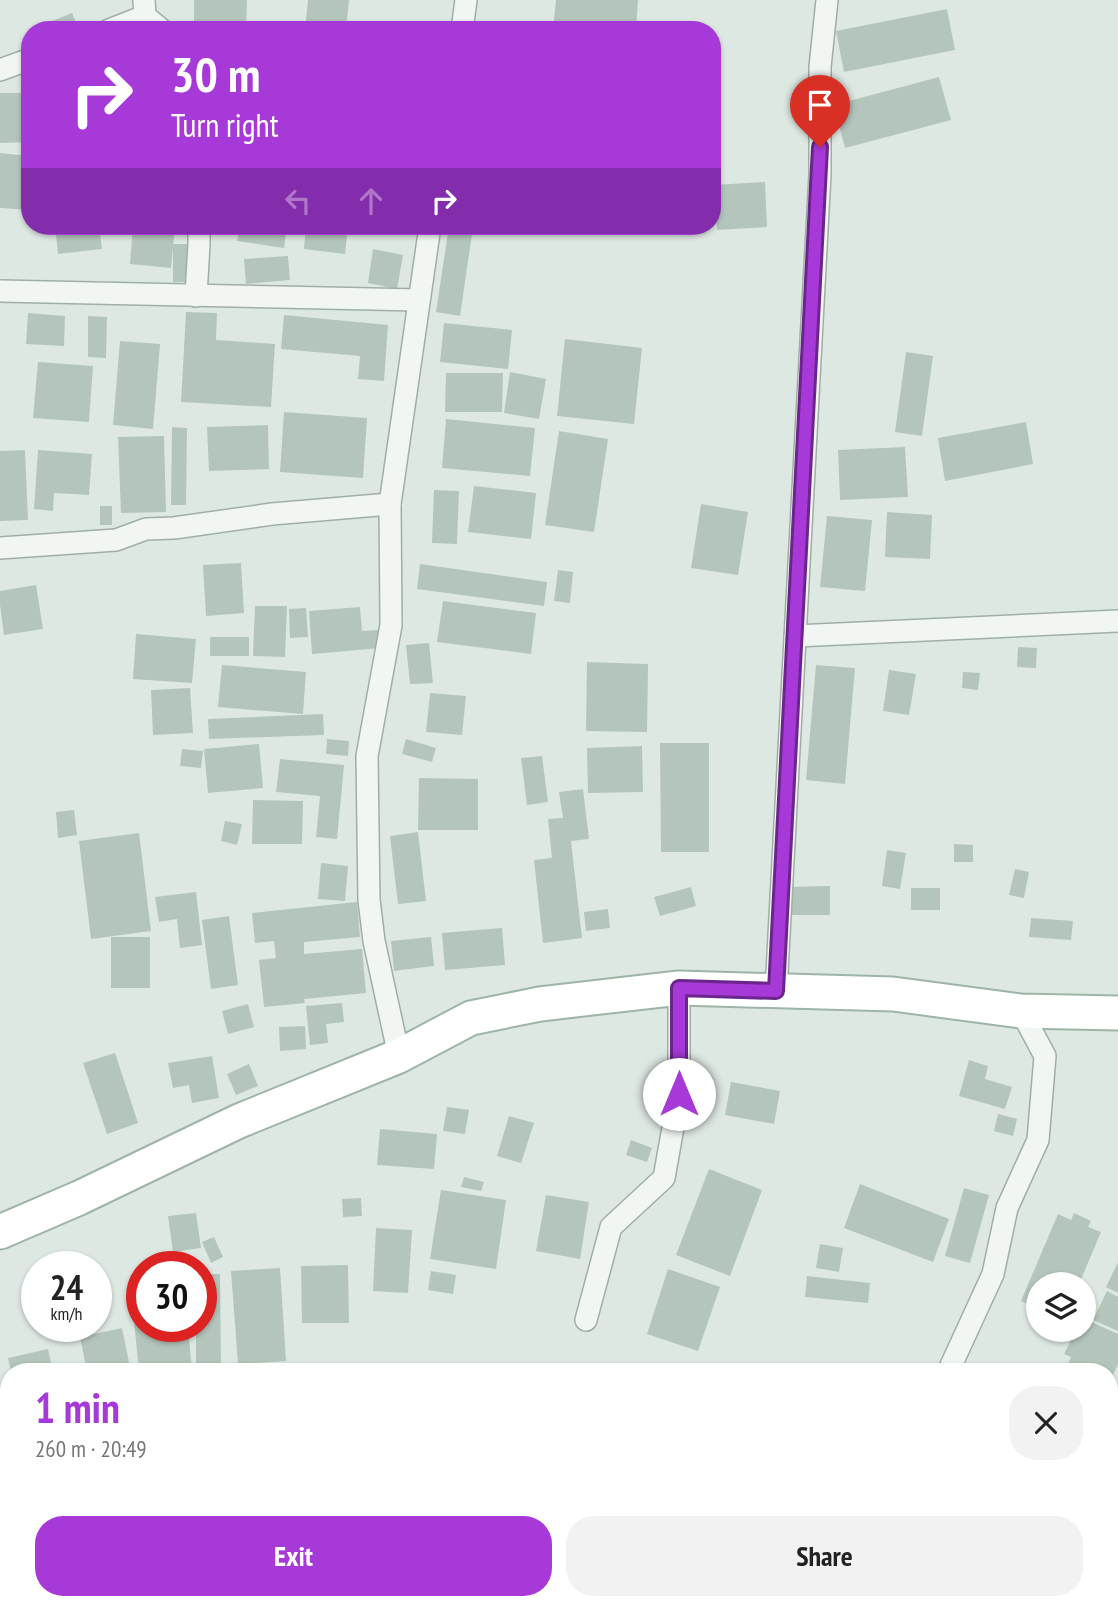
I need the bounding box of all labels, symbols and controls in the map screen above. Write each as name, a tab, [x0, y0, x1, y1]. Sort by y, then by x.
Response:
text: 30 m	[171, 42, 260, 106]
icon: right	[56, 49, 147, 140]
pin	[790, 75, 850, 147]
icon: arrive	[801, 86, 839, 124]
text: Turn right	[171, 104, 279, 146]
icon: left	[279, 182, 317, 220]
icon: ahead	[352, 182, 390, 220]
icon: right	[425, 182, 463, 220]
position arrow	[642, 1057, 716, 1131]
speed limit sign: 30	[126, 1251, 217, 1342]
text: 24	[50, 1264, 83, 1310]
map controls	[1026, 1272, 1096, 1342]
button: layers	[1026, 1272, 1096, 1342]
text: km/h	[51, 1302, 82, 1325]
text: 1 min	[35, 1380, 120, 1435]
button: close	[1009, 1386, 1083, 1460]
text: 260 m · 20:49	[35, 1434, 147, 1463]
button: Exit	[35, 1516, 552, 1596]
button: Share	[566, 1516, 1083, 1596]

